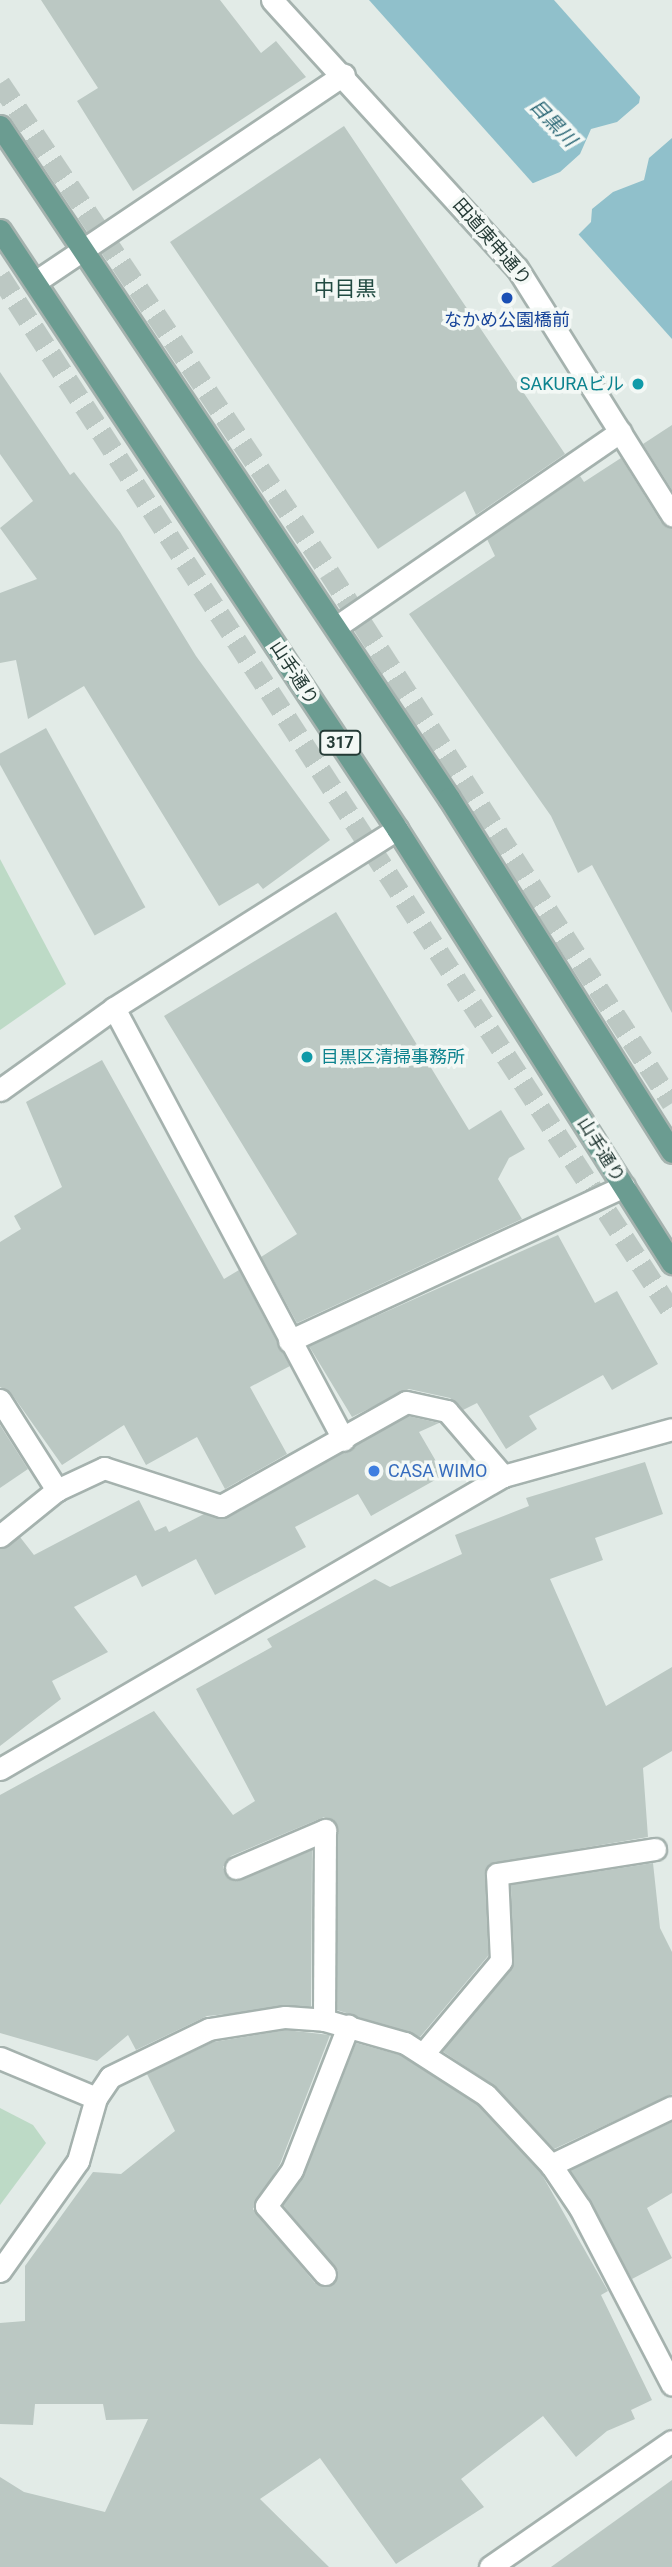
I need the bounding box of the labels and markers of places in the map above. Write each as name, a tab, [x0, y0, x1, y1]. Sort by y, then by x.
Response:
marker: なかめ公園橋前	[499, 290, 515, 306]
place label: なかめ公園橋前	[444, 309, 570, 331]
place label: SAKURAビル	[520, 373, 624, 395]
marker: SAKURAビル	[630, 376, 646, 392]
place label: 目黒区清掃事務所	[321, 1046, 465, 1068]
marker: 目黒区清掃事務所	[299, 1049, 315, 1065]
place label: CASA WIMO	[388, 1460, 487, 1482]
marker: CASA WIMO	[366, 1463, 382, 1479]

